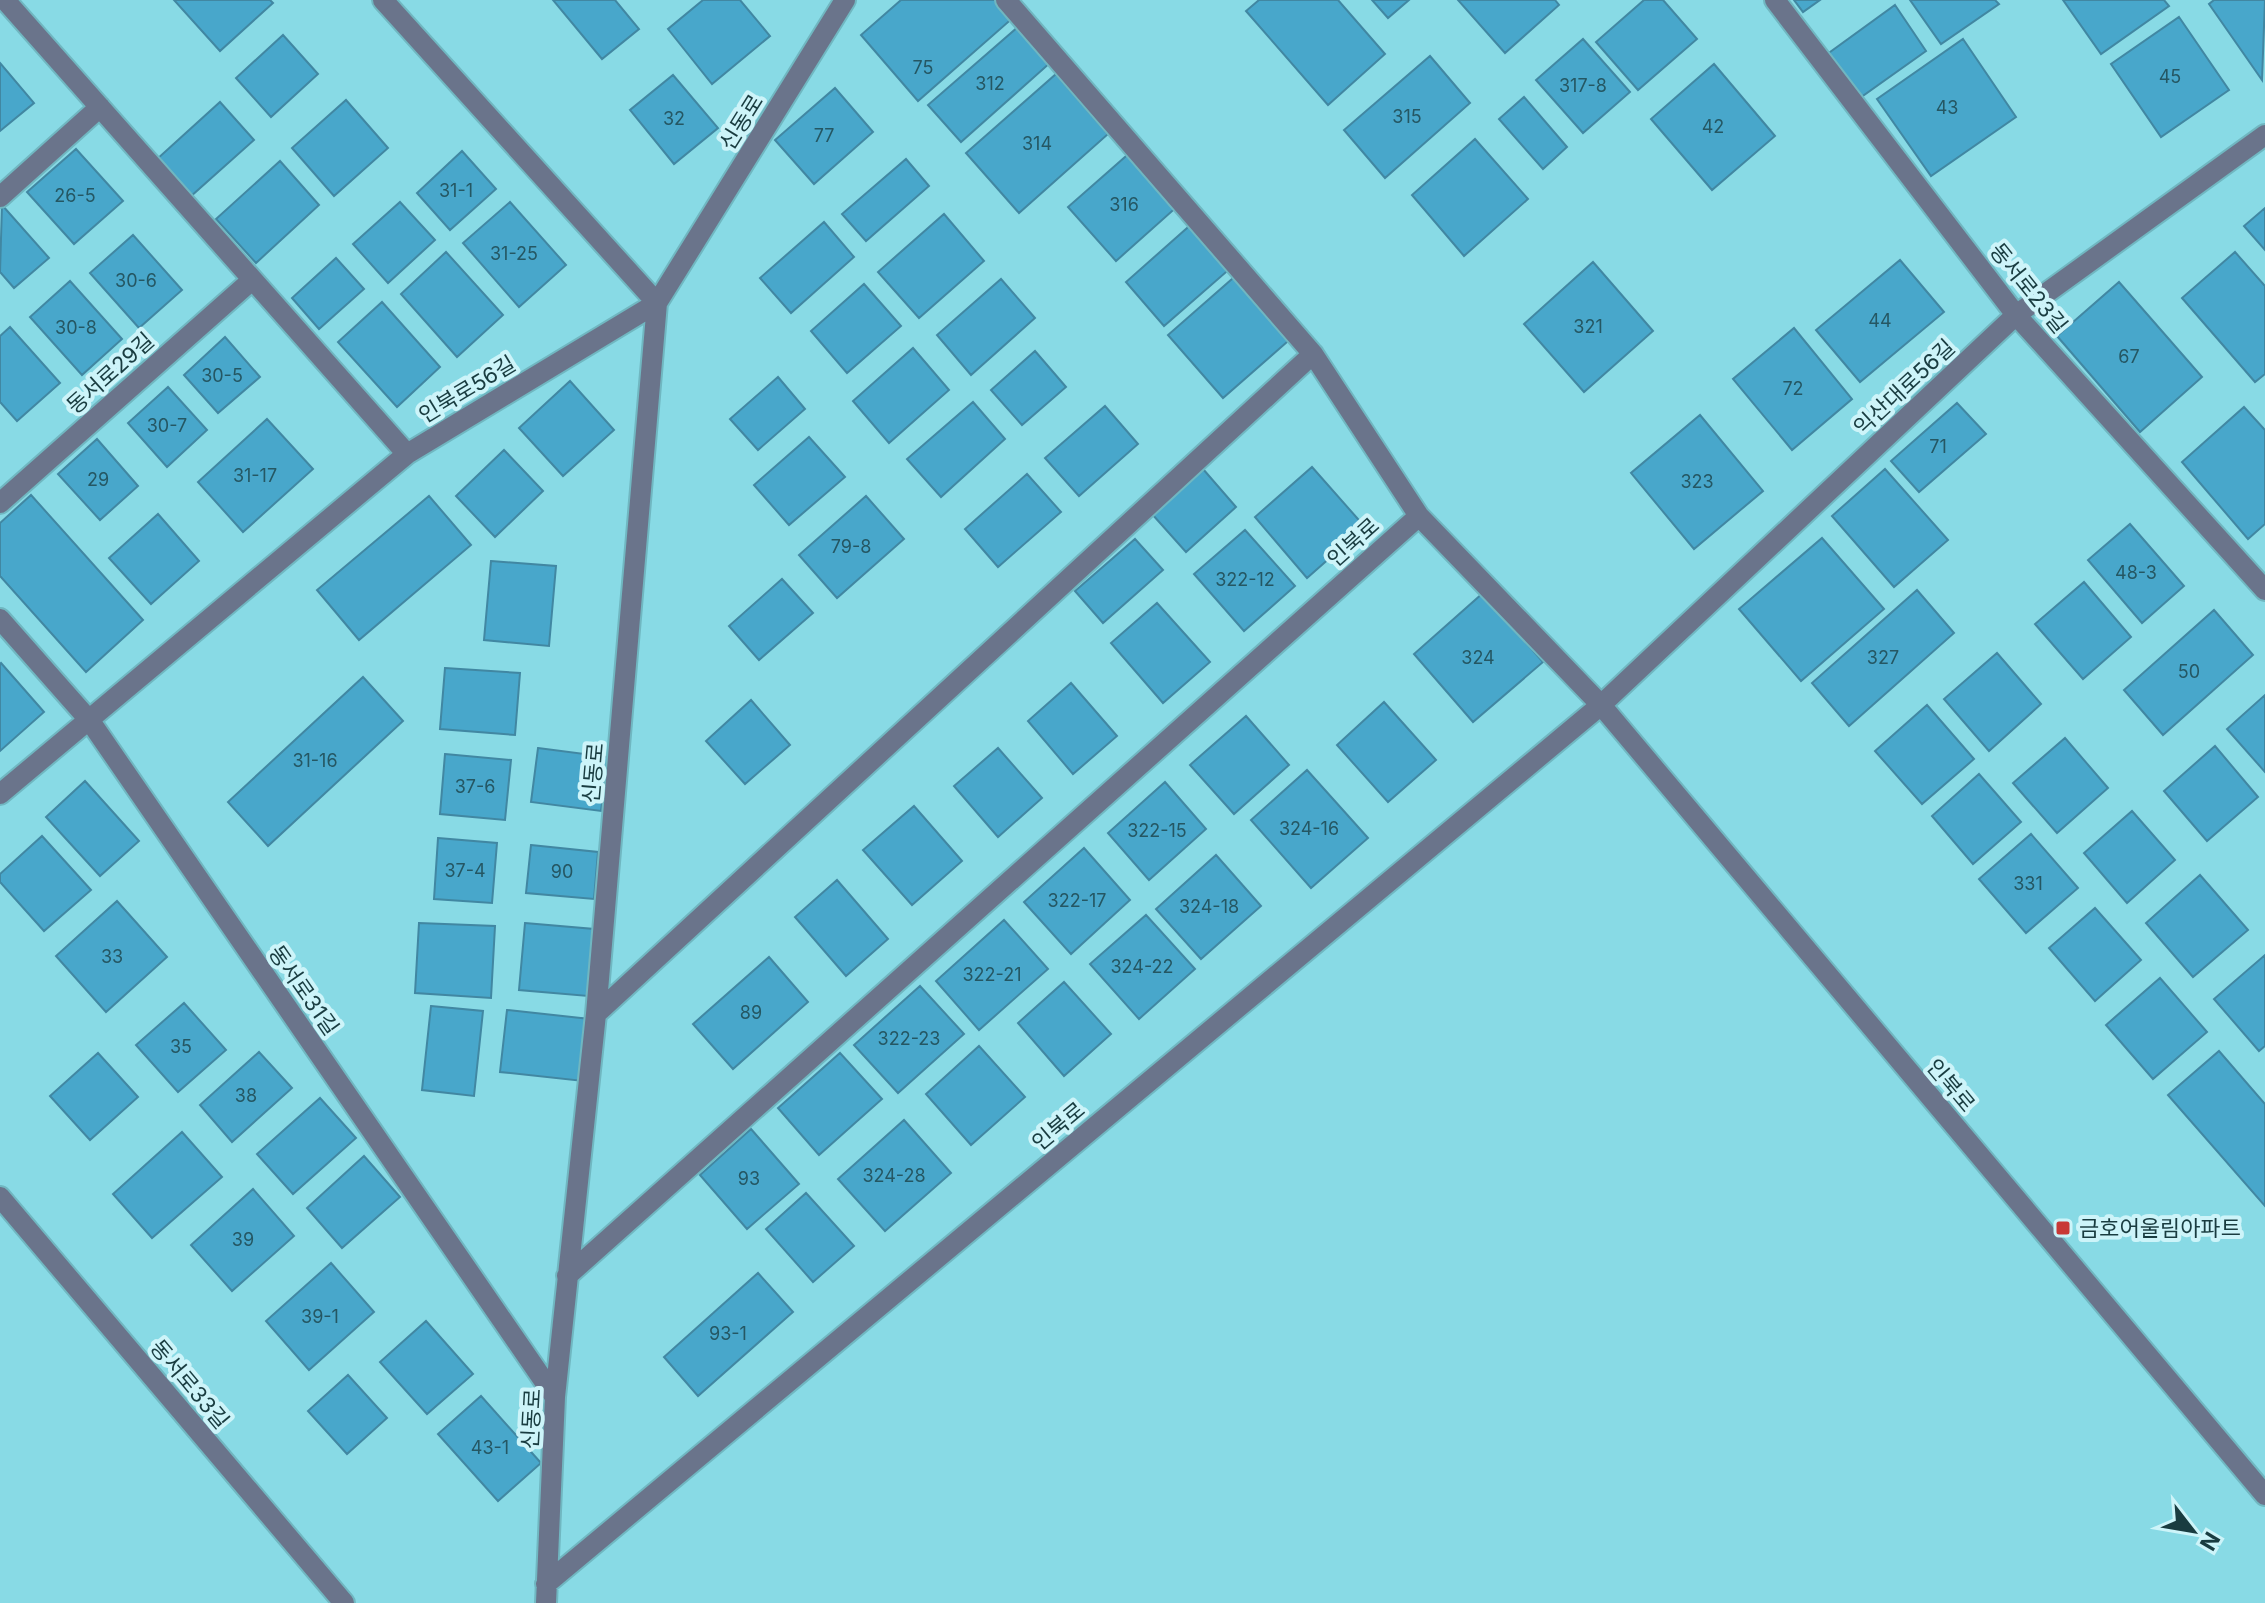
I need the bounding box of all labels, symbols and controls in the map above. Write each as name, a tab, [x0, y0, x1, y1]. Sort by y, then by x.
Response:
house number: 75	[913, 57, 933, 78]
house number: 45	[2159, 66, 2181, 87]
house number: 312	[975, 73, 1005, 94]
house number: 317-8	[1559, 75, 1607, 96]
street label: 신동로	[714, 89, 768, 155]
house number: 43	[1936, 97, 1958, 118]
house number: 315	[1392, 106, 1422, 127]
house number: 32	[663, 108, 685, 129]
house number: 42	[1702, 116, 1724, 137]
house number: 77	[814, 125, 834, 146]
house number: 314	[1022, 133, 1052, 154]
house number: 31-1	[439, 180, 473, 201]
house number: 26-5	[54, 185, 96, 206]
house number: 316	[1109, 194, 1139, 215]
street label: 동서로23길	[1985, 238, 2073, 338]
house number: 31-25	[490, 243, 538, 264]
house number: 30-6	[115, 270, 157, 291]
house number: 44	[1868, 310, 1892, 331]
house number: 321	[1573, 316, 1603, 337]
house number: 30-8	[55, 317, 97, 338]
street label: 동서로29길	[61, 327, 159, 419]
street label: 익산대로56길	[1848, 334, 1960, 440]
house number: 67	[2118, 346, 2140, 367]
street label: 인북로56길	[414, 350, 520, 428]
house number: 30-5	[201, 365, 243, 386]
house number: 72	[1782, 378, 1804, 399]
house number: 30-7	[147, 415, 187, 436]
house number: 71	[1929, 436, 1947, 457]
house number: 31-17	[233, 465, 277, 486]
house number: 29	[87, 469, 109, 490]
house number: 323	[1680, 471, 1714, 492]
street label: 인북로	[1322, 512, 1384, 572]
house number: 79-8	[831, 536, 871, 557]
house number: 48-3	[2115, 562, 2157, 583]
house number: 322-12	[1215, 569, 1275, 590]
house number: 324	[1461, 647, 1495, 668]
house number: 327	[1867, 647, 1899, 668]
house number: 50	[2178, 661, 2200, 682]
street label: 신동로	[577, 742, 609, 804]
house number: 31-16	[292, 750, 338, 771]
house number: 37-6	[455, 776, 495, 797]
house number: 324-16	[1279, 818, 1339, 839]
house number: 322-15	[1127, 820, 1187, 841]
house number: 37-4	[444, 860, 486, 881]
house number: 90	[551, 861, 573, 882]
house number: 331	[2013, 873, 2043, 894]
house number: 322-17	[1048, 890, 1106, 911]
house number: 324-18	[1179, 896, 1239, 917]
street label: 동서로31길	[264, 940, 344, 1040]
house number: 33	[101, 946, 123, 967]
house number: 324-22	[1110, 956, 1174, 977]
house number: 322-21	[962, 964, 1022, 985]
house number: 89	[740, 1002, 762, 1023]
house number: 322-23	[878, 1028, 940, 1049]
house number: 35	[170, 1036, 192, 1057]
street label: 인북로	[1922, 1053, 1980, 1117]
house number: 38	[235, 1085, 257, 1106]
street label: 인북로	[1026, 1097, 1090, 1155]
house number: 324-28	[862, 1165, 926, 1186]
house number: 93	[738, 1168, 760, 1189]
place label: 금호어울림아파트	[2079, 1215, 2241, 1241]
marker: 금호어울림아파트	[2054, 1219, 2072, 1237]
house number: 39	[232, 1229, 254, 1250]
house number: 39-1	[301, 1306, 339, 1327]
house number: 93-1	[709, 1323, 747, 1344]
street label: 동서로33길	[145, 1334, 235, 1434]
street label: 신동로	[516, 1388, 546, 1450]
house number: 43-1	[471, 1437, 509, 1458]
north arrow	[2153, 1491, 2233, 1571]
text: N	[2195, 1527, 2226, 1555]

